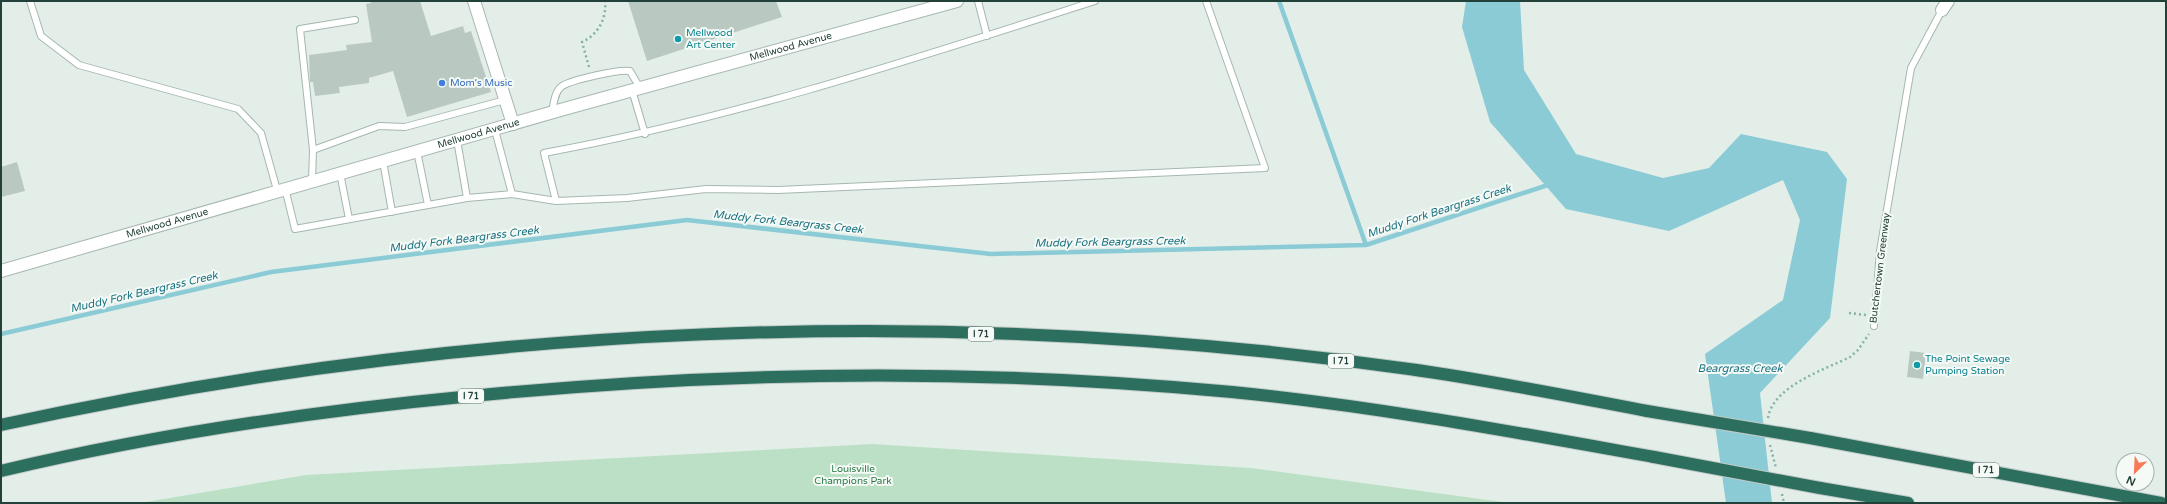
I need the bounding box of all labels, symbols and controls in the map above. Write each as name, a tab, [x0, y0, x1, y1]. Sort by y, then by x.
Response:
place label: Mellwood Art Center	[686, 27, 735, 51]
street label: Mellwood Avenue	[748, 30, 834, 64]
marker: Mellwood Art Center	[673, 34, 683, 44]
place label: Mom's Music	[450, 77, 513, 89]
marker: Mom's Music	[437, 78, 447, 88]
street label: Mellwood Avenue	[436, 116, 521, 151]
water label: Muddy Fork Beargrass Creek	[1365, 181, 1514, 240]
street label: Mellwood Avenue	[125, 206, 210, 241]
water label: Muddy Fork Beargrass Creek	[712, 208, 865, 236]
street label: Butchertown Greenway	[1867, 211, 1893, 324]
water label: Muddy Fork Beargrass Creek	[388, 223, 541, 255]
water label: Muddy Fork Beargrass Creek	[1035, 234, 1186, 250]
water label: Muddy Fork Beargrass Creek	[69, 268, 220, 315]
road number: I 71	[968, 327, 994, 341]
place label: The Point Sewage Pumping Station	[1925, 353, 2010, 377]
road number: I 71	[1328, 354, 1354, 368]
marker: The Point Sewage Pumping Station	[1912, 360, 1922, 370]
water label: Beargrass Creek	[1698, 362, 1783, 375]
road number: I 71	[458, 389, 484, 403]
north arrow	[2115, 452, 2155, 492]
park label: Louisville Champions Park	[814, 463, 892, 487]
road number: I 71	[1973, 463, 1999, 477]
text: N	[2124, 473, 2138, 488]

